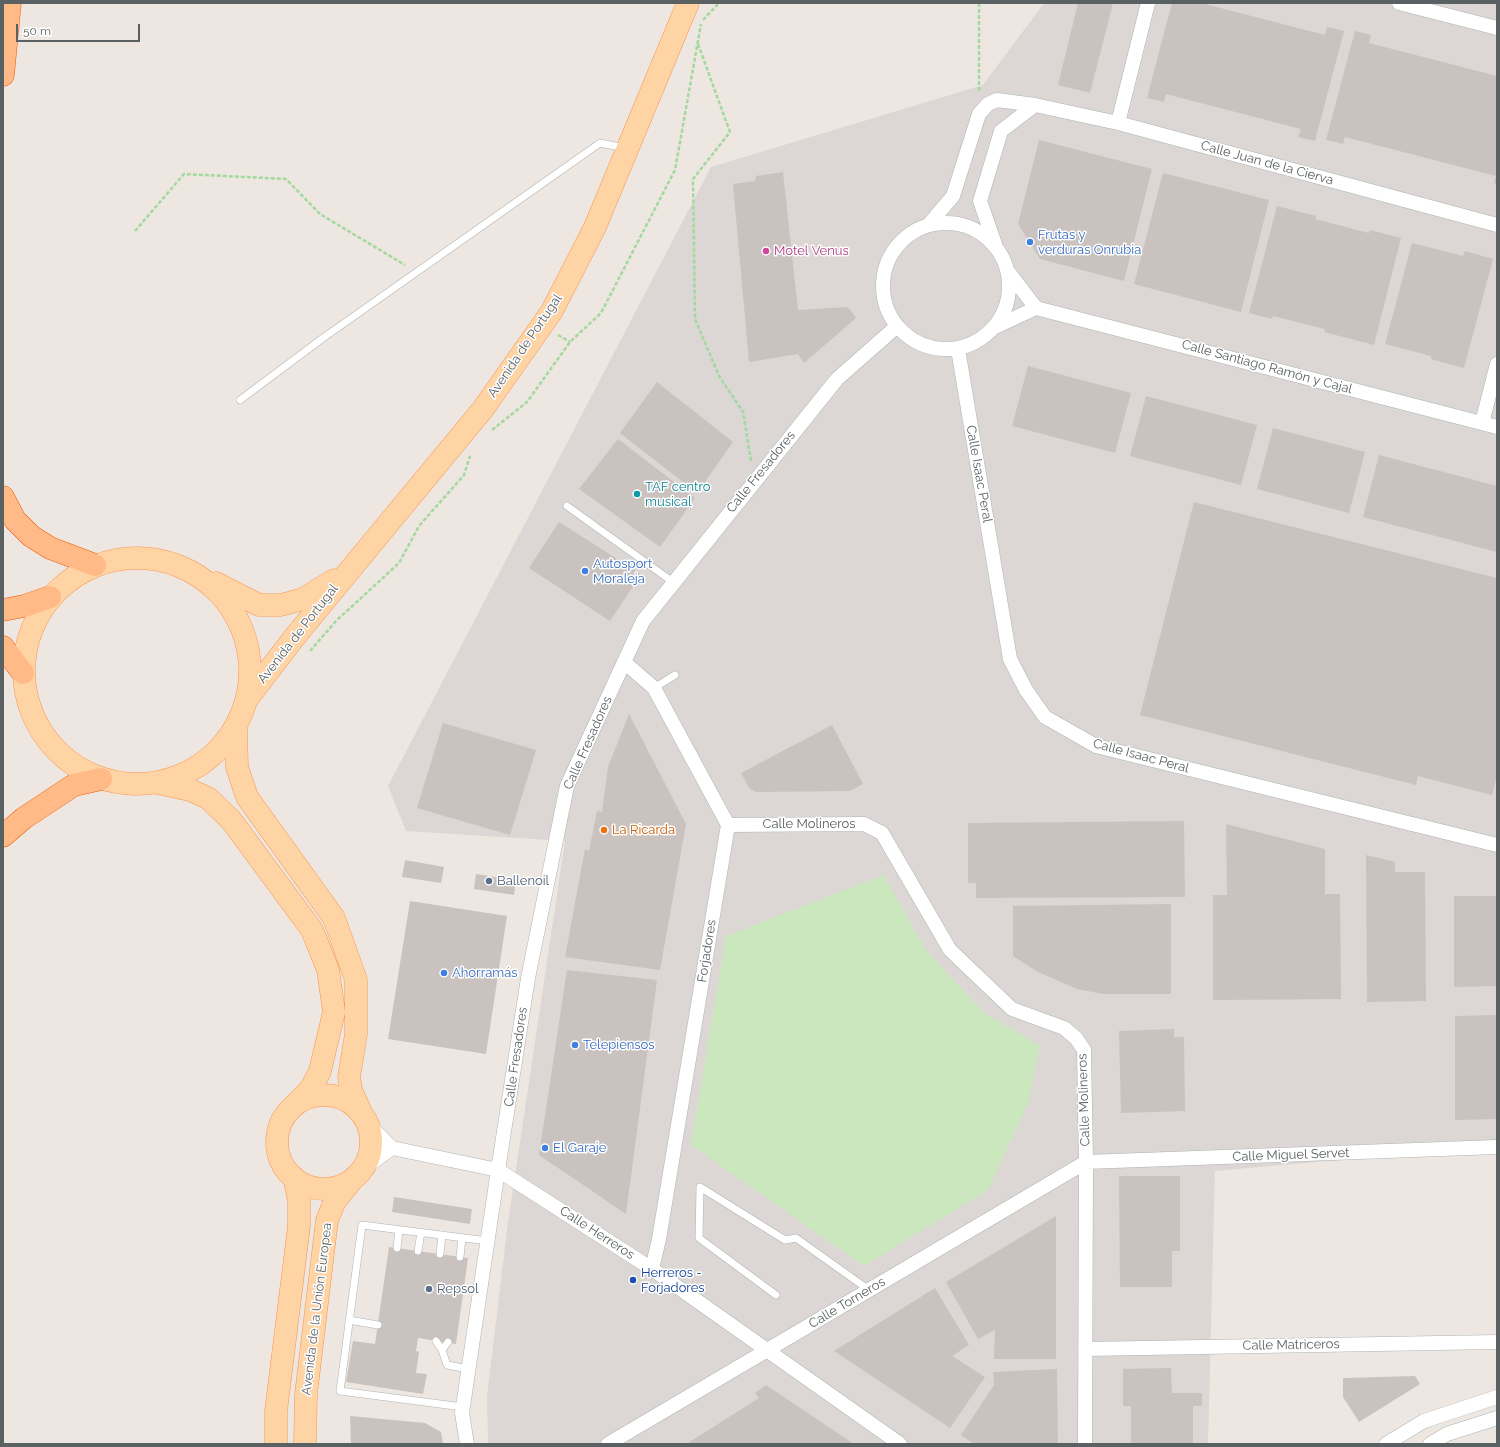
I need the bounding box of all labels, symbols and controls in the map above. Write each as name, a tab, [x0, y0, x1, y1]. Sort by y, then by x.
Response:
scale bar	[18, 16, 142, 42]
text: 50 m	[23, 24, 51, 38]
street label: Calle Juan de la Cierva	[1199, 138, 1335, 188]
place label: Frutas y verduras Onrubia	[1038, 227, 1141, 258]
marker: Frutas y verduras Onrubia	[1025, 237, 1035, 247]
place label: Motel Venus	[774, 243, 849, 259]
marker: Motel Venus	[761, 246, 771, 256]
street label: Avenida de Portugal	[485, 291, 565, 401]
street label: Calle Santiago Ramón y Cajal	[1180, 337, 1354, 397]
street label: Calle Isaac Peral	[963, 424, 995, 524]
street label: Calle Fresadores	[723, 428, 799, 516]
place label: TAF centro musical	[645, 479, 710, 510]
marker: TAF centro musical	[632, 489, 642, 499]
place label: Autosport Moraleja	[593, 556, 652, 587]
marker: Autosport Moraleja	[580, 566, 590, 576]
street label: Avenida de Portugal	[254, 581, 342, 687]
street label: Calle Fresadores	[560, 694, 616, 792]
street label: Calle Isaac Peral	[1091, 736, 1191, 776]
street label: Calle Molineros	[763, 816, 855, 832]
place label: La Ricarda	[612, 822, 675, 838]
marker: La Ricarda	[599, 825, 609, 835]
place label: Ballenoil	[497, 873, 549, 889]
marker: Ballenoil	[484, 876, 494, 886]
street label: Forjadores	[694, 918, 720, 984]
place label: Ahorramás	[452, 965, 518, 981]
marker: Ahorramás	[439, 968, 449, 978]
street label: Calle Fresadores	[501, 1006, 531, 1108]
place label: Telepiensos	[583, 1037, 655, 1053]
marker: Telepiensos	[570, 1040, 580, 1050]
street label: Calle Molineros	[1075, 1053, 1093, 1147]
place label: El Garaje	[553, 1140, 606, 1156]
marker: El Garaje	[540, 1143, 550, 1153]
street label: Calle Miguel Servet	[1232, 1145, 1350, 1165]
street label: Calle Herreros	[557, 1203, 637, 1263]
street label: Avenida de la Unión Europea	[299, 1222, 335, 1396]
place label: Herreros - Forjadores	[641, 1265, 705, 1296]
street label: Calle Torneros	[806, 1274, 888, 1332]
marker: Herreros - Forjadores	[628, 1275, 638, 1285]
place label: Repsol	[437, 1281, 478, 1297]
marker: Repsol	[424, 1284, 434, 1294]
street label: Calle Matriceros	[1242, 1336, 1340, 1354]

